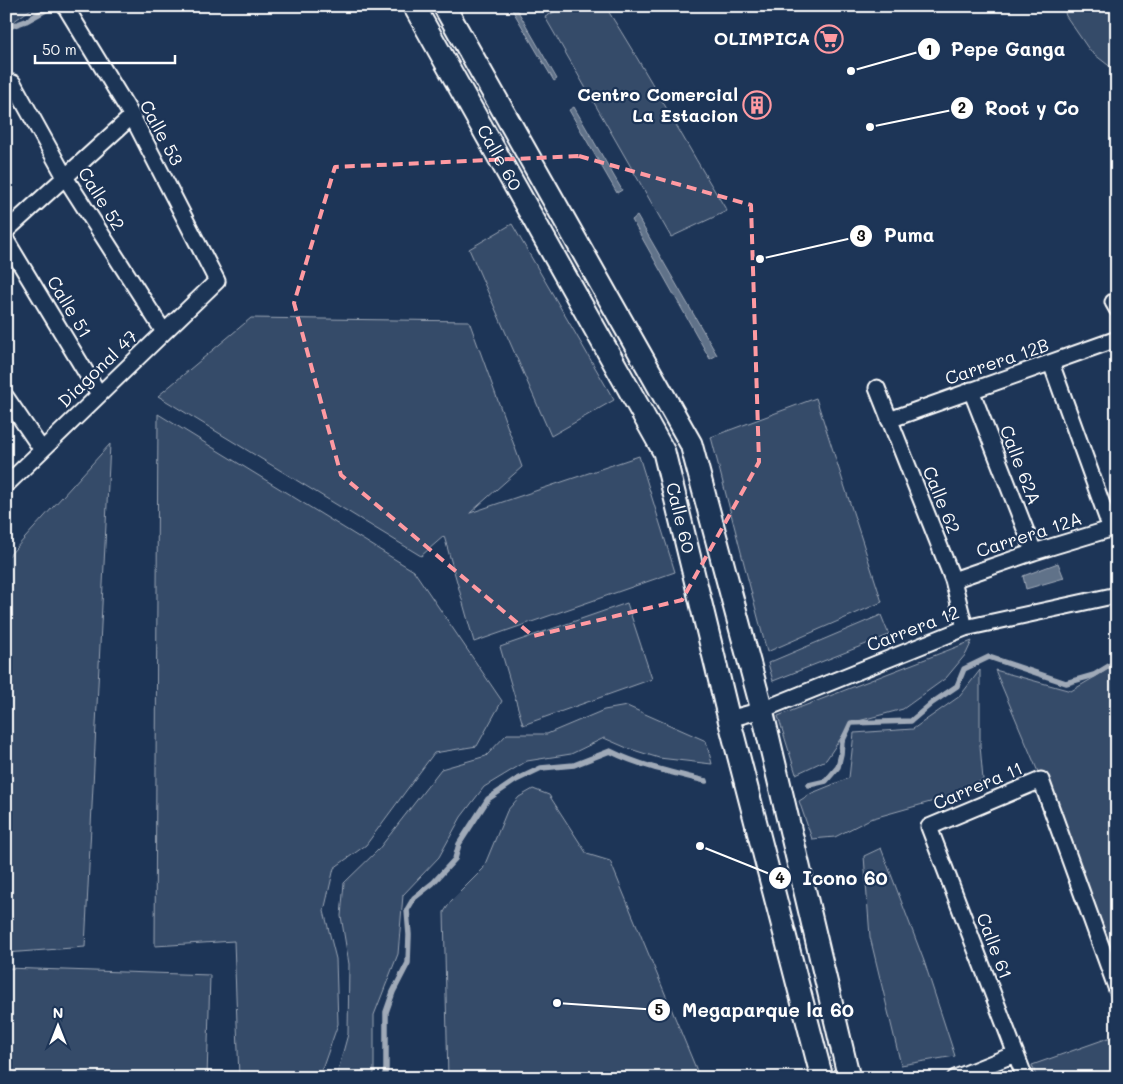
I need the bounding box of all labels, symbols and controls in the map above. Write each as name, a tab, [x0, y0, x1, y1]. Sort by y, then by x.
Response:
supermarket icon: OLIMPICA	[814, 24, 844, 54]
place label: OLIMPICA	[714, 26, 810, 50]
scale bar	[35, 32, 175, 64]
callout: Pepe Ganga	[916, 32, 1076, 66]
text: Pepe Ganga	[951, 36, 1065, 61]
text: 50 m	[42, 39, 77, 59]
text: 1	[926, 39, 932, 59]
place label: Centro Comercial La Estacion	[577, 82, 738, 127]
building icon: Centro Comercial La Estacion	[742, 90, 772, 120]
callout: Root y Co	[950, 91, 1089, 125]
text: Root y Co	[985, 95, 1079, 120]
street label: Calle 53	[135, 96, 189, 170]
text: 2	[958, 97, 966, 117]
street label: Calle 60	[472, 120, 528, 195]
street label: Calle 52	[73, 162, 131, 235]
callout: Puma	[849, 219, 944, 253]
text: Puma	[884, 222, 934, 247]
text: 3	[856, 225, 866, 245]
street label: Calle 51	[42, 271, 98, 342]
street label: Diagonal 47	[52, 324, 142, 412]
street label: Carrera 12B	[941, 332, 1052, 390]
street label: Calle 62A	[995, 421, 1047, 508]
street label: Calle 62	[918, 462, 966, 537]
street label: Calle 60	[661, 480, 701, 555]
street label: Carrera 12A	[973, 506, 1085, 562]
street label: Carrera 12	[863, 599, 962, 657]
street label: Carrera 11	[929, 755, 1026, 815]
callout: Icono 60	[767, 861, 898, 895]
text: Icono 60	[802, 865, 888, 890]
text: 4	[775, 867, 785, 887]
street label: Calle 61	[971, 909, 1018, 982]
callout: Megaparque la 60	[647, 993, 864, 1027]
text: Megaparque la 60	[682, 997, 854, 1022]
text: 5	[655, 999, 664, 1019]
north arrow	[32, 1002, 82, 1052]
text: N	[53, 1003, 63, 1022]

